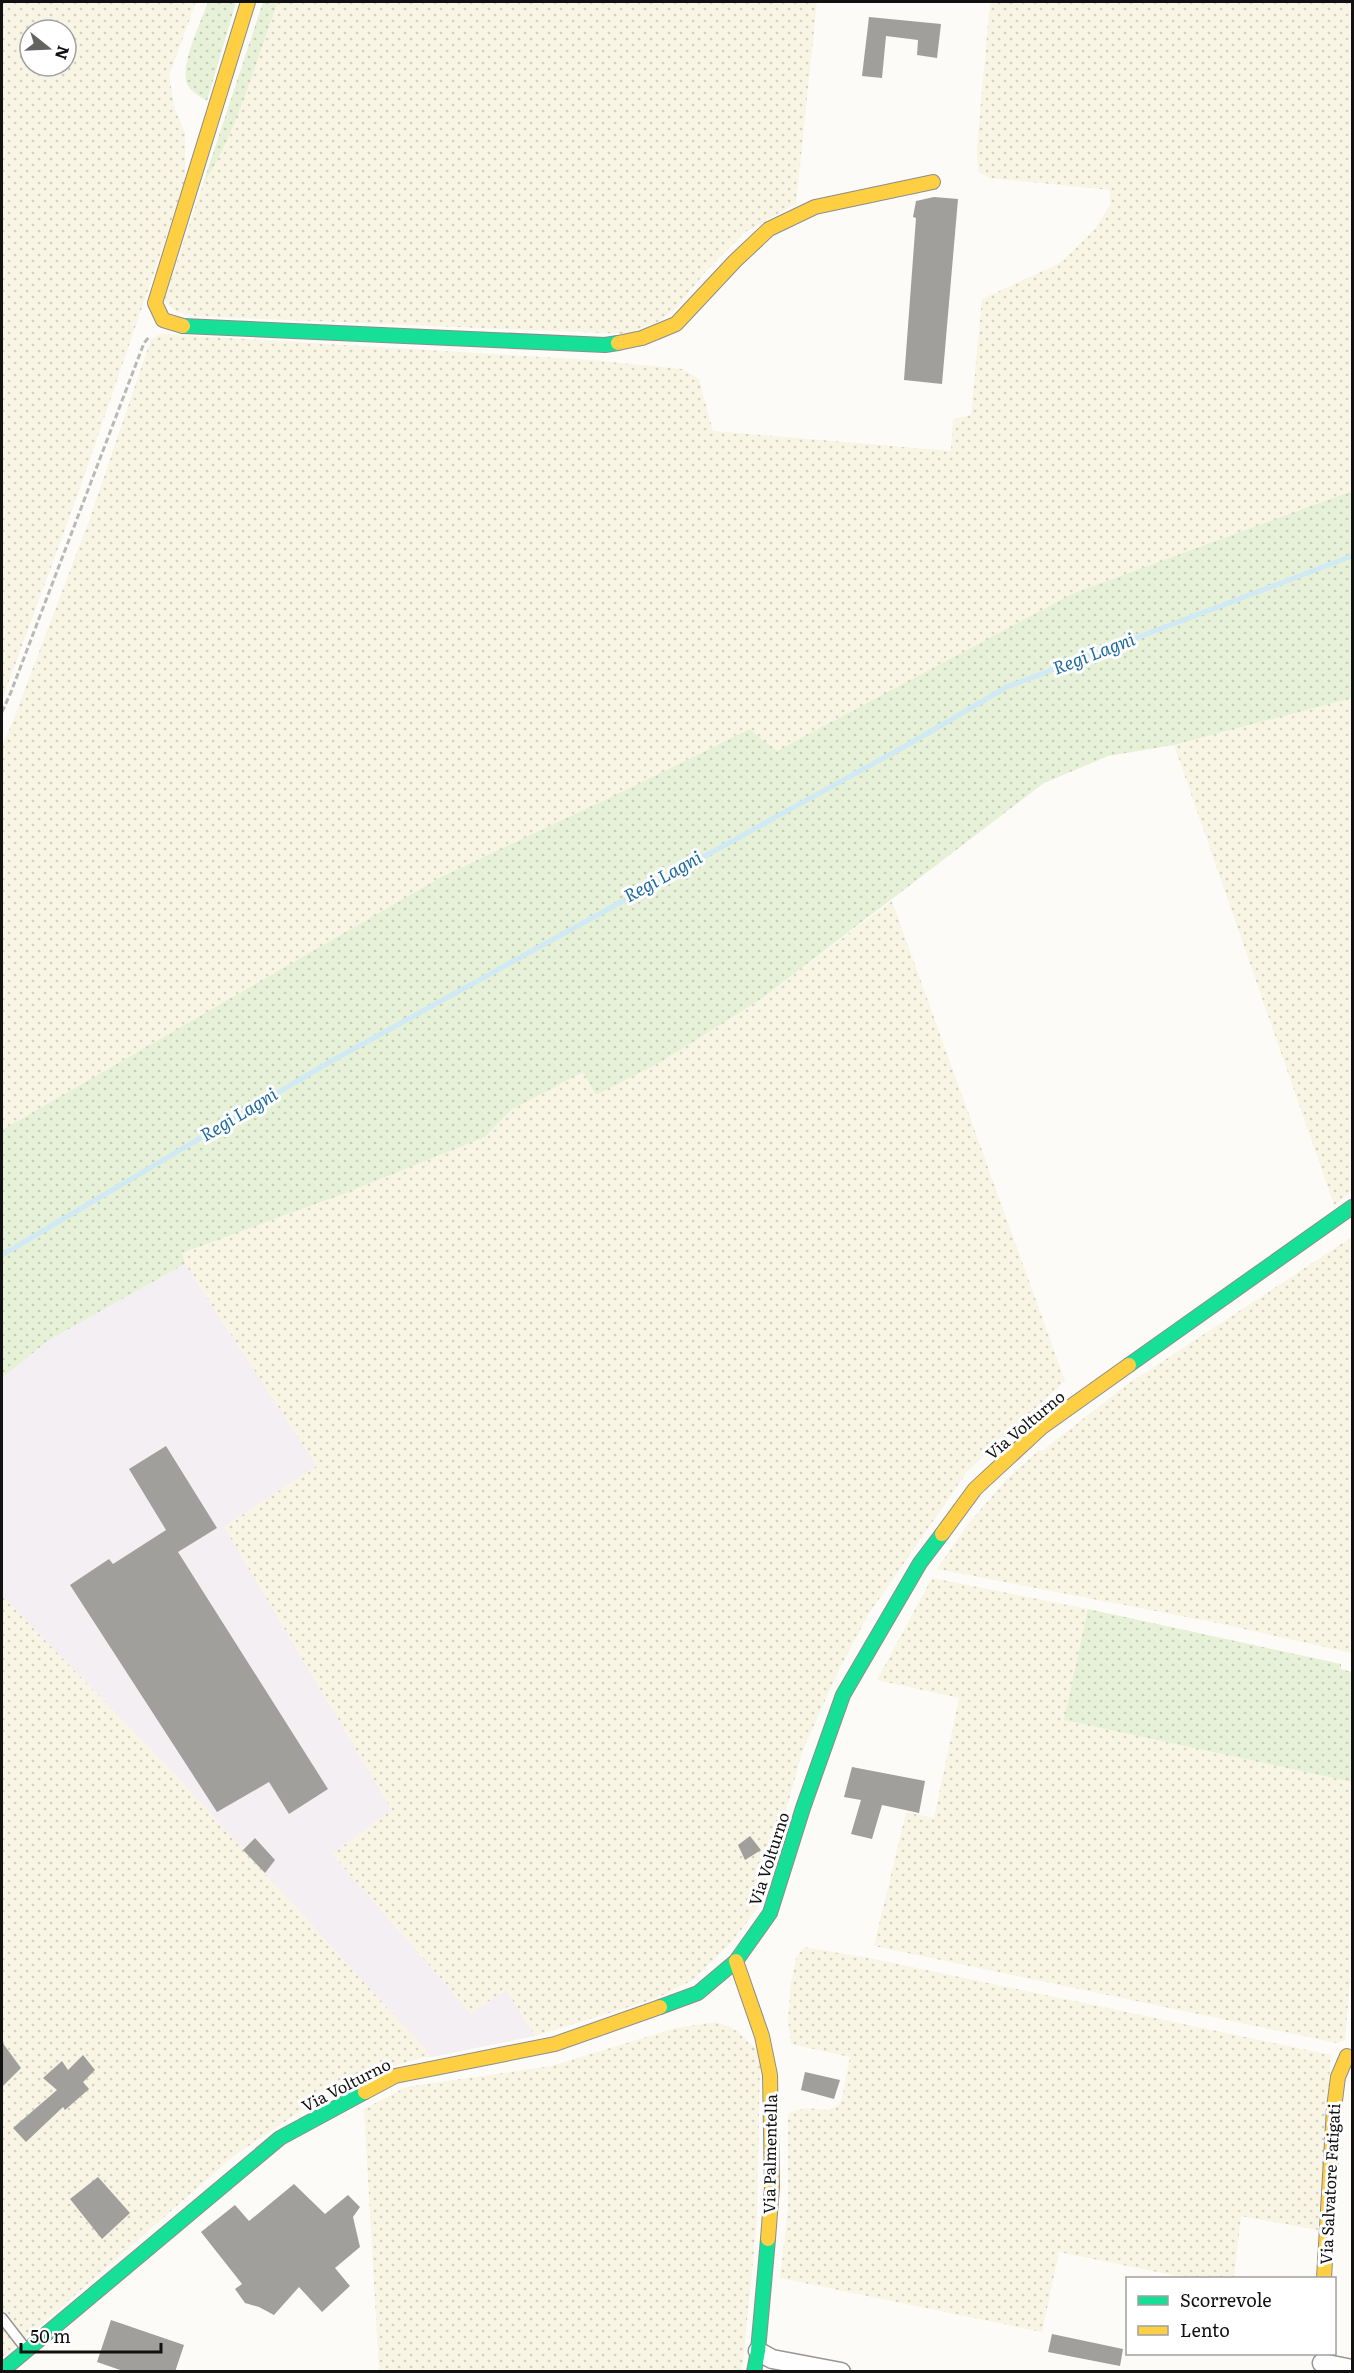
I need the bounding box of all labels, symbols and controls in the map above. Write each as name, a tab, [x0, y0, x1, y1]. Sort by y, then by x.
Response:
north arrow	[18, 18, 78, 78]
text: N	[50, 43, 77, 63]
water label: Regi Lagni	[1049, 624, 1139, 681]
water label: Regi Lagni	[618, 843, 707, 908]
water label: Regi Lagni	[195, 1080, 282, 1147]
street label: Via Volturno	[979, 1384, 1069, 1465]
street label: Via Volturno	[742, 1809, 794, 1909]
street label: Via Volturno	[297, 2051, 394, 2117]
street label: Via Palmentella	[756, 2094, 782, 2214]
street label: Via Salvatore Fatigati	[1313, 2103, 1345, 2265]
legend	[1126, 2277, 1336, 2355]
text: Scorrevole	[1180, 2286, 1272, 2313]
scale bar	[21, 2316, 160, 2354]
text: Lento	[1180, 2316, 1230, 2343]
text: 50 m	[30, 2322, 71, 2349]

